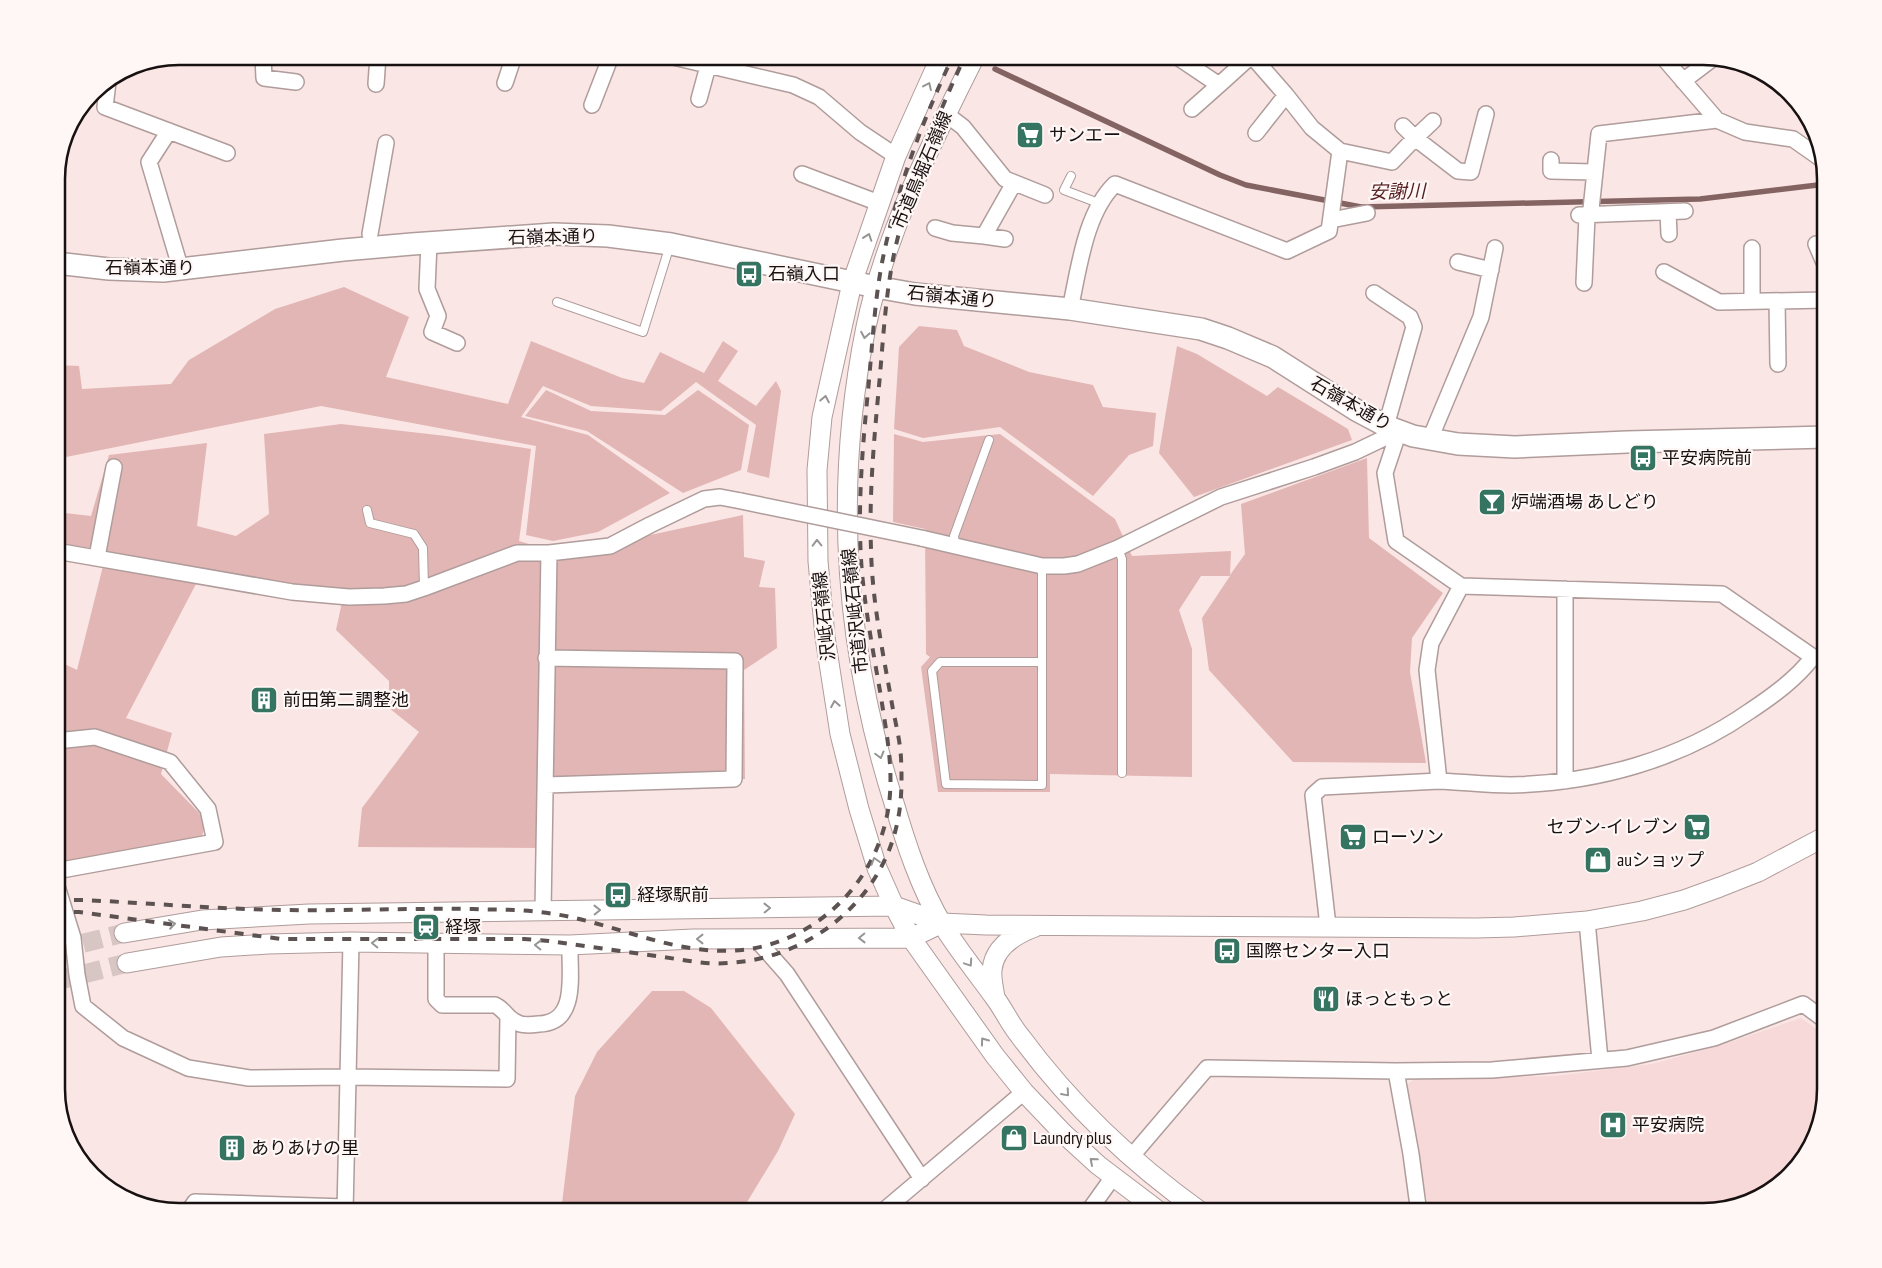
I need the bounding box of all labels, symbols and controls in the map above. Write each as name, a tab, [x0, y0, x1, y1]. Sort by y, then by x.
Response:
one-way arrow	[921, 82, 932, 91]
street label: 市道鳥堀石嶺線	[886, 107, 957, 232]
supermarket icon: サンエー	[1015, 120, 1045, 150]
place label: サンエー	[1049, 123, 1121, 146]
water label: 安謝川	[1368, 178, 1428, 203]
street label: 石嶺本通り	[508, 224, 598, 249]
one-way arrow	[862, 233, 872, 242]
street label: 石嶺本通り	[105, 256, 195, 279]
bus stop icon: 石嶺入口	[734, 259, 764, 289]
place label: 石嶺入口	[768, 262, 840, 285]
street label: 石嶺本通り	[906, 280, 998, 313]
one-way arrow	[860, 330, 870, 339]
street label: 石嶺本通り	[1307, 371, 1396, 436]
one-way arrow	[820, 394, 830, 403]
bus stop icon: 平安病院前	[1628, 443, 1658, 473]
place label: 平安病院前	[1662, 446, 1752, 469]
bar icon: 炉端酒場 あしどり	[1477, 487, 1507, 517]
place label: 炉端酒場 あしどり	[1511, 490, 1659, 513]
one-way arrow	[812, 538, 823, 546]
street label: 市道沢岻石嶺線	[836, 547, 873, 675]
street label: 沢岻石嶺線	[807, 570, 840, 662]
building icon: 前田第二調整池	[249, 685, 279, 715]
place label: 前田第二調整池	[283, 688, 409, 711]
one-way arrow	[831, 700, 841, 708]
one-way arrow	[874, 751, 885, 760]
supermarket icon: セブン-イレブン	[1682, 812, 1712, 842]
place label: セブン-イレブン	[1547, 815, 1678, 838]
supermarket icon: ローソン	[1338, 822, 1368, 852]
place label: ローソン	[1372, 825, 1444, 848]
shop icon: auショップ	[1583, 845, 1613, 875]
place label: auショップ	[1617, 848, 1704, 871]
one-way arrow	[871, 858, 881, 866]
bus stop icon: 経塚駅前	[603, 880, 633, 910]
place label: 経塚駅前	[637, 883, 709, 906]
one-way arrow	[763, 903, 771, 914]
one-way arrow	[593, 905, 601, 916]
station icon: 経塚	[411, 912, 441, 942]
place label: 経塚	[445, 915, 481, 938]
one-way arrow	[169, 919, 177, 930]
one-way arrow	[858, 933, 866, 943]
one-way arrow	[696, 934, 704, 944]
bus stop icon: 国際センター入口	[1212, 936, 1242, 966]
one-way arrow	[371, 938, 378, 948]
place label: 国際センター入口	[1246, 939, 1390, 962]
one-way arrow	[533, 940, 541, 950]
one-way arrow	[963, 957, 972, 967]
restaurant icon: ほっともっと	[1311, 984, 1341, 1014]
place label: ほっともっと	[1345, 987, 1453, 1010]
one-way arrow	[981, 1037, 990, 1047]
one-way arrow	[1061, 1087, 1070, 1096]
hospital icon: 平安病院	[1598, 1110, 1628, 1140]
place label: 平安病院	[1632, 1113, 1704, 1136]
shop icon: Laundry plus	[999, 1123, 1029, 1153]
place label: Laundry plus	[1033, 1126, 1112, 1149]
building icon: ありあけの里	[217, 1133, 247, 1163]
place label: ありあけの里	[251, 1136, 359, 1159]
one-way arrow	[1090, 1157, 1099, 1166]

